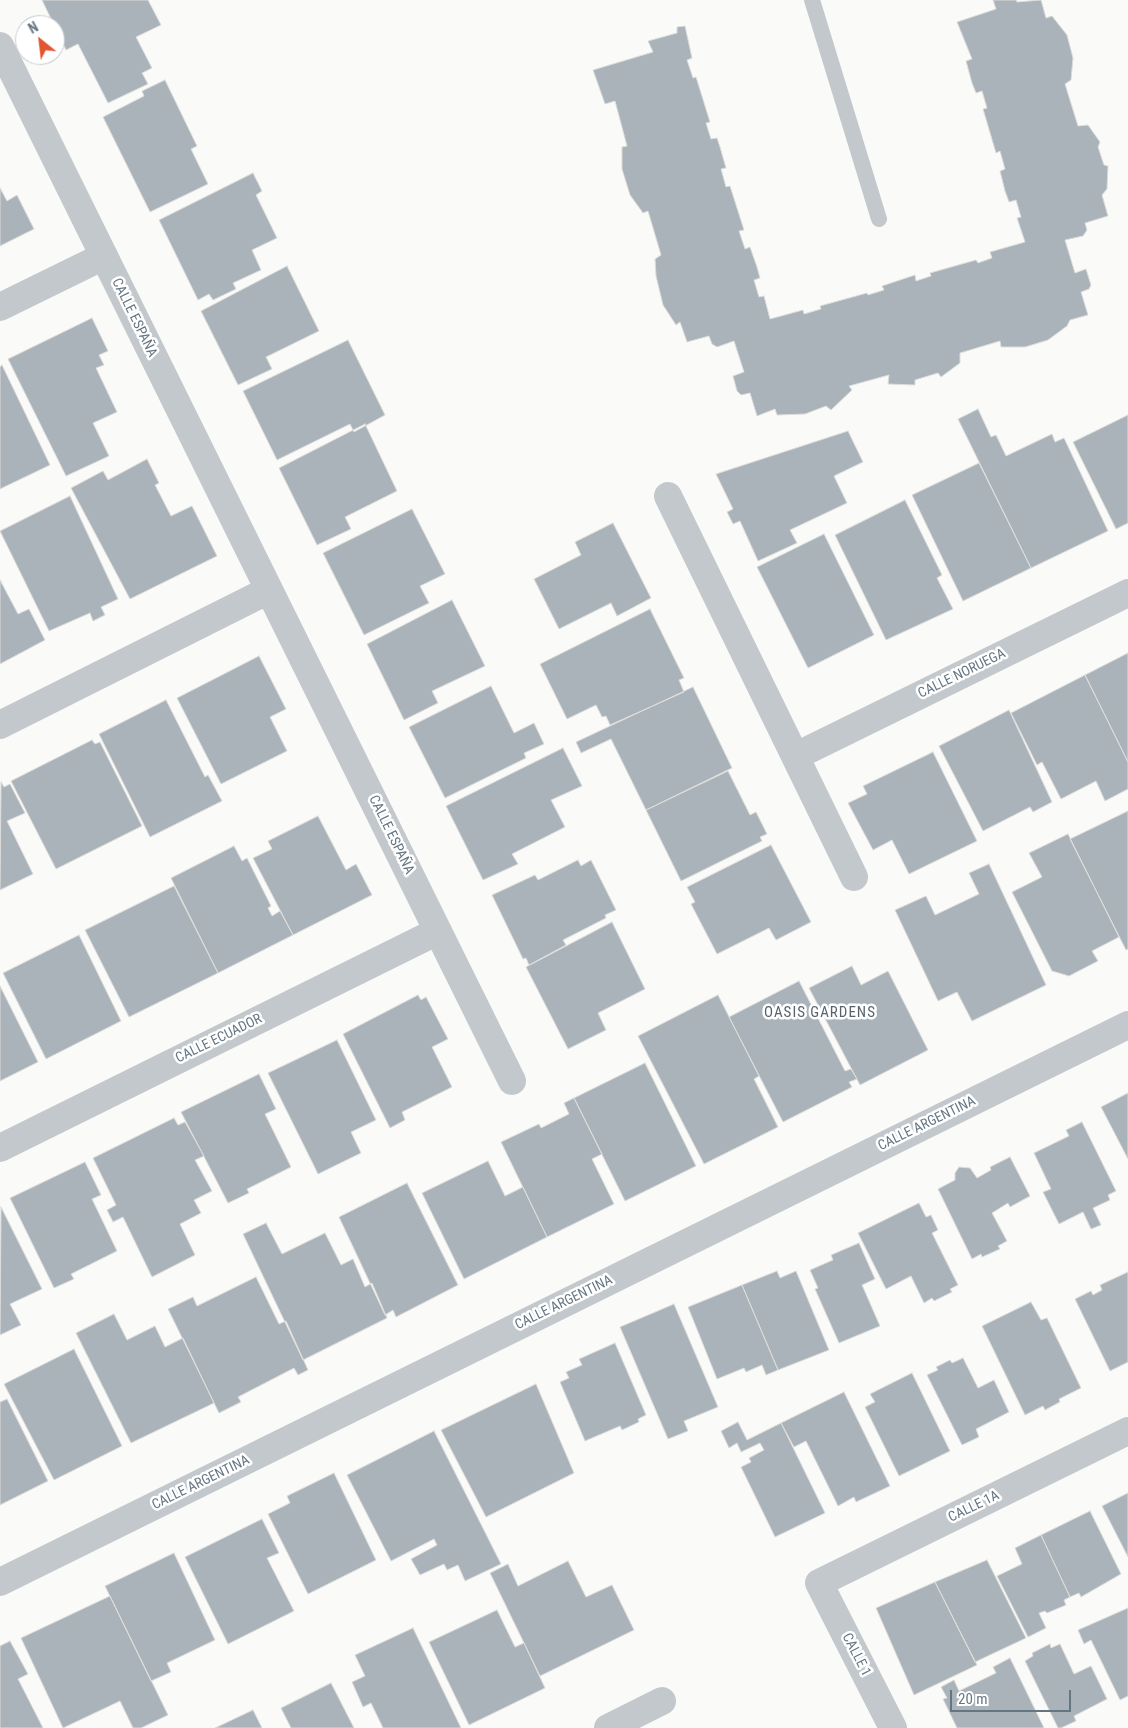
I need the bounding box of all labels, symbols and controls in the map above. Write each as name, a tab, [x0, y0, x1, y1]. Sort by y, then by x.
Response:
north arrow	[15, 15, 65, 65]
text: N	[26, 19, 41, 37]
street label: CALLE ESPAÑA	[108, 276, 160, 360]
street label: CALLE NORUEGA	[916, 646, 1008, 702]
street label: CALLE ESPAÑA	[365, 793, 417, 877]
district label: OASIS GARDENS	[762, 1004, 878, 1022]
street label: CALLE ECUADOR	[173, 1011, 265, 1067]
street label: CALLE ARGENTINA	[876, 1093, 978, 1155]
street label: CALLE ARGENTINA	[513, 1272, 615, 1334]
street label: CALLE ARGENTINA	[150, 1452, 252, 1514]
street label: CALLE 1A	[946, 1488, 1002, 1526]
street label: CALLE 1	[838, 1631, 874, 1679]
scale bar	[953, 1680, 1074, 1712]
text: 20 m	[958, 1690, 988, 1708]

